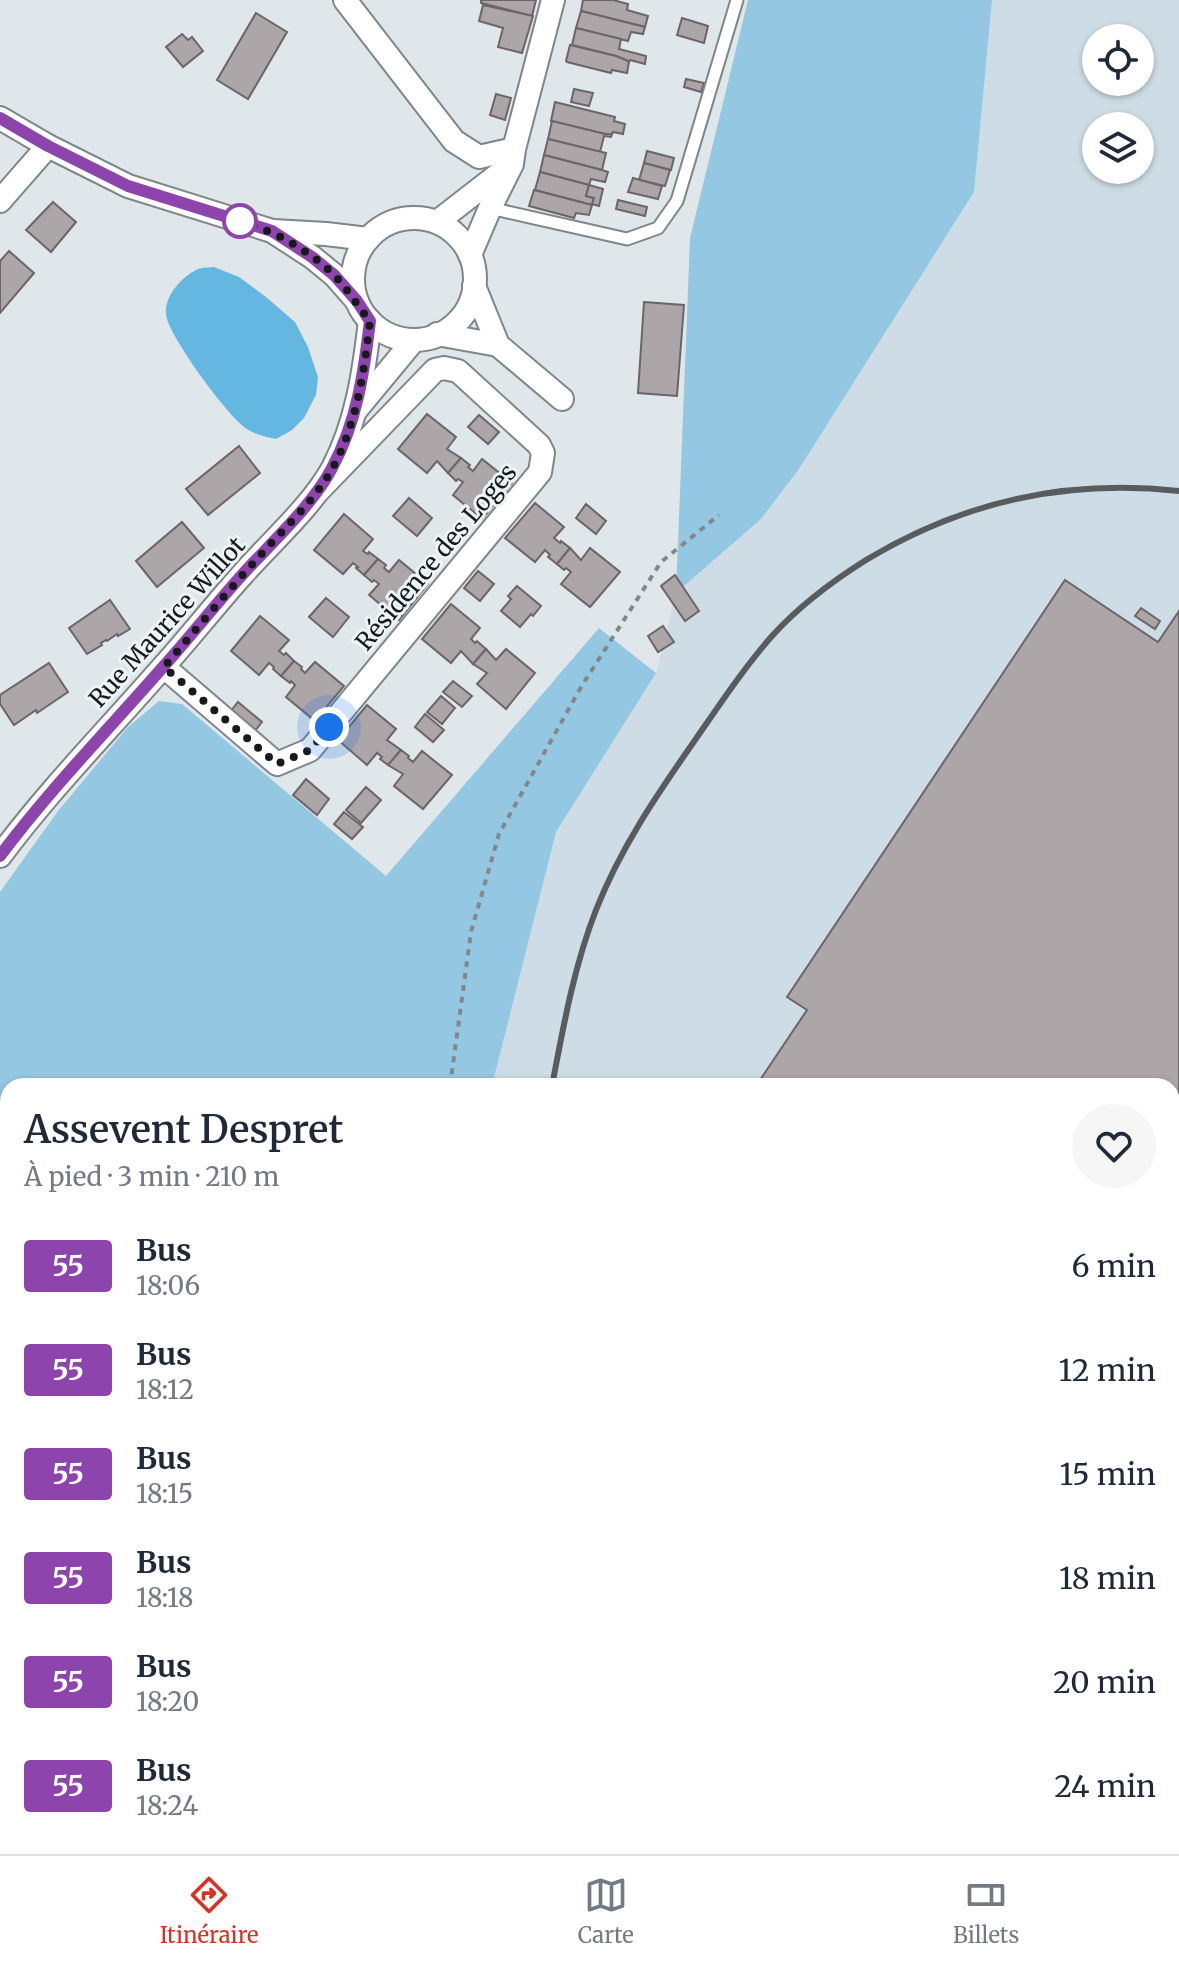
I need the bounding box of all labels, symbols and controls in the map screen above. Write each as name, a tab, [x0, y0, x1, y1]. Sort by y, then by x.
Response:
map controls	[1082, 24, 1154, 184]
button: locate	[1082, 24, 1154, 96]
button: layers	[1082, 112, 1154, 184]
unlabelled marker	[223, 204, 257, 238]
street label: Résidence des Loges	[349, 457, 523, 657]
street label: Rue Maurice Willot	[82, 530, 252, 714]
your location	[309, 707, 349, 747]
button: heart	[1072, 1104, 1156, 1188]
text: Assevent Despret	[24, 1106, 343, 1153]
text: À pied · 3 min · 210 m	[24, 1160, 279, 1193]
text: Bus	[136, 1231, 192, 1269]
text: 6 min	[1071, 1247, 1156, 1285]
text: 55	[52, 1248, 84, 1284]
text: 18:06	[136, 1269, 200, 1302]
text: Bus	[136, 1335, 192, 1373]
text: 12 min	[1059, 1351, 1156, 1389]
text: 55	[52, 1352, 84, 1388]
text: 18:12	[136, 1373, 194, 1406]
text: Bus	[136, 1439, 192, 1477]
text: 15 min	[1059, 1455, 1156, 1493]
text: 55	[52, 1456, 84, 1492]
text: 18:15	[136, 1477, 193, 1510]
text: Bus	[136, 1543, 192, 1581]
text: 18 min	[1059, 1559, 1156, 1597]
text: 55	[52, 1560, 84, 1596]
text: 18:18	[136, 1581, 193, 1614]
text: Bus	[136, 1647, 192, 1685]
text: 20 min	[1053, 1663, 1156, 1701]
text: 55	[52, 1664, 84, 1700]
text: 18:20	[136, 1685, 199, 1718]
text: Bus	[136, 1751, 192, 1789]
text: 24 min	[1054, 1767, 1156, 1805]
text: 55	[52, 1768, 84, 1804]
text: 18:24	[136, 1789, 198, 1822]
tab: Itinéraire	[160, 1873, 259, 1949]
tab: Carte	[578, 1873, 634, 1949]
tab: Billets	[953, 1873, 1019, 1949]

